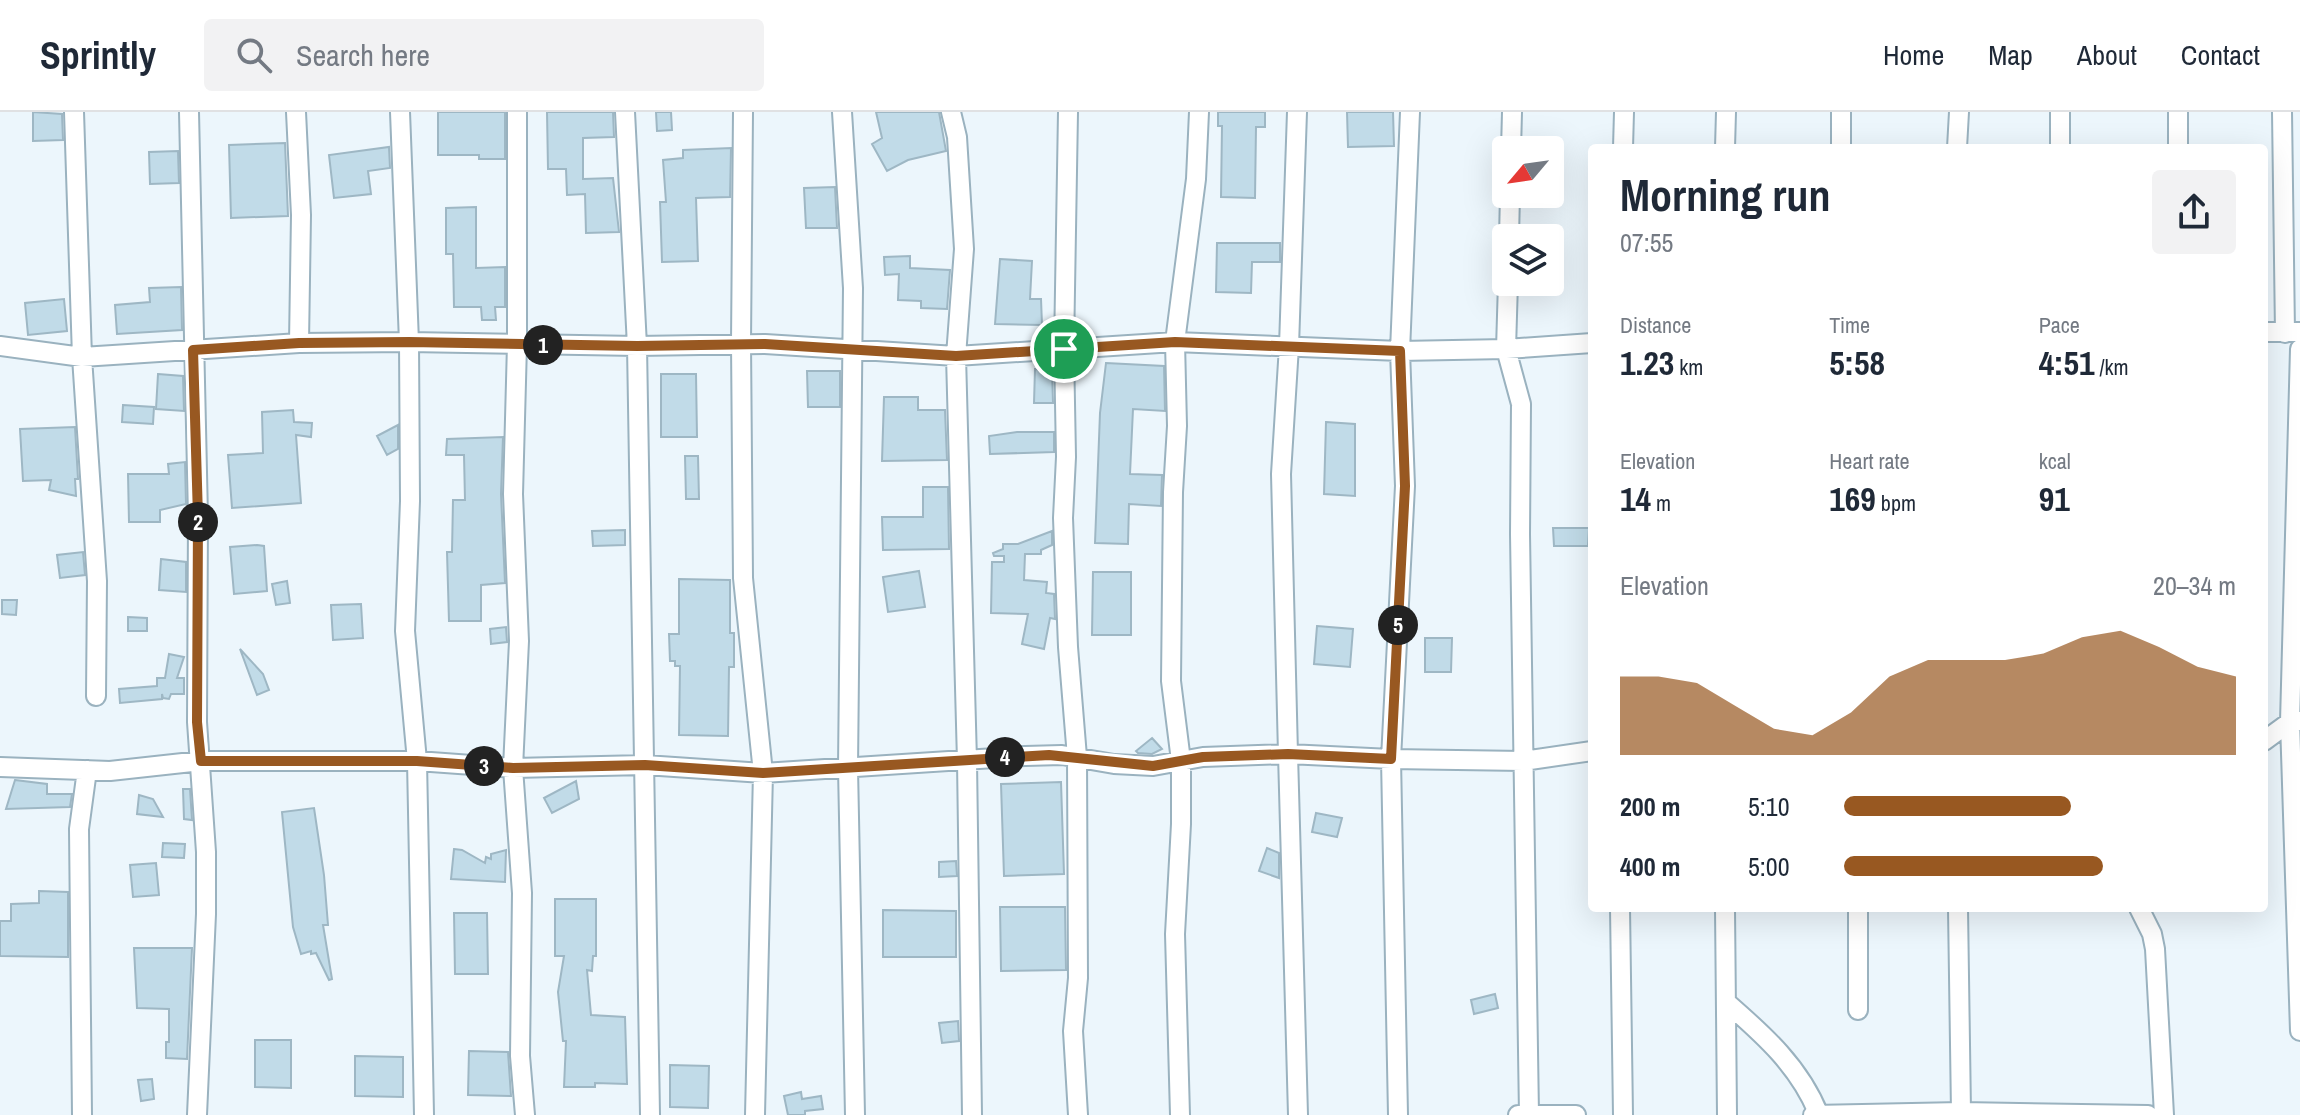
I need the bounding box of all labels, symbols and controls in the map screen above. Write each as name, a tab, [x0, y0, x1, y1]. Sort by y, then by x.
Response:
search box	[204, 19, 764, 91]
text: Sprintly	[40, 30, 156, 81]
icon: search	[232, 33, 276, 77]
text: Search here	[296, 35, 430, 75]
text: Home	[1883, 36, 1944, 74]
text: Map	[1988, 36, 2033, 74]
text: About	[2077, 36, 2137, 74]
text: Contact	[2181, 36, 2260, 74]
north arrow	[1492, 136, 1564, 208]
map controls	[1492, 136, 1564, 296]
text: Morning run	[1620, 165, 1830, 225]
button: share	[2152, 170, 2236, 254]
button: layers	[1492, 224, 1564, 296]
text: 07:55	[1620, 225, 1673, 260]
text: Distance	[1620, 310, 1691, 340]
text: Time	[1829, 310, 1870, 340]
text: Pace	[2039, 310, 2080, 340]
pin	[1030, 315, 1098, 383]
pin: 1	[523, 325, 563, 365]
icon: arrive	[1042, 327, 1086, 371]
text: 1	[538, 330, 548, 360]
text: 1.23	[1620, 340, 1674, 386]
text: 5:58	[1829, 340, 1885, 386]
text: 4:51	[2039, 340, 2094, 386]
text: km	[1674, 352, 1703, 382]
text: /km	[2094, 352, 2129, 382]
text: Elevation	[1620, 446, 1695, 476]
text: Heart rate	[1829, 446, 1910, 476]
text: kcal	[2039, 446, 2071, 476]
text: 14	[1620, 476, 1651, 522]
text: 169	[1829, 476, 1876, 522]
text: 91	[2039, 476, 2070, 522]
text: m	[1651, 488, 1671, 518]
text: bpm	[1876, 488, 1916, 518]
pin: 2	[178, 502, 218, 542]
text: 2	[193, 507, 203, 537]
text: Elevation	[1620, 568, 1709, 603]
text: 20–34 m	[2153, 568, 2236, 603]
pin: 5	[1378, 605, 1418, 645]
text: 5	[1393, 610, 1403, 640]
pin: 4	[985, 737, 1025, 777]
text: 4	[1000, 742, 1010, 772]
pin: 3	[464, 746, 504, 786]
text: 3	[479, 751, 489, 781]
text: 200 m	[1620, 789, 1680, 824]
text: 5:10	[1748, 789, 1790, 824]
text: 400 m	[1620, 849, 1680, 884]
text: 5:00	[1748, 849, 1790, 884]

